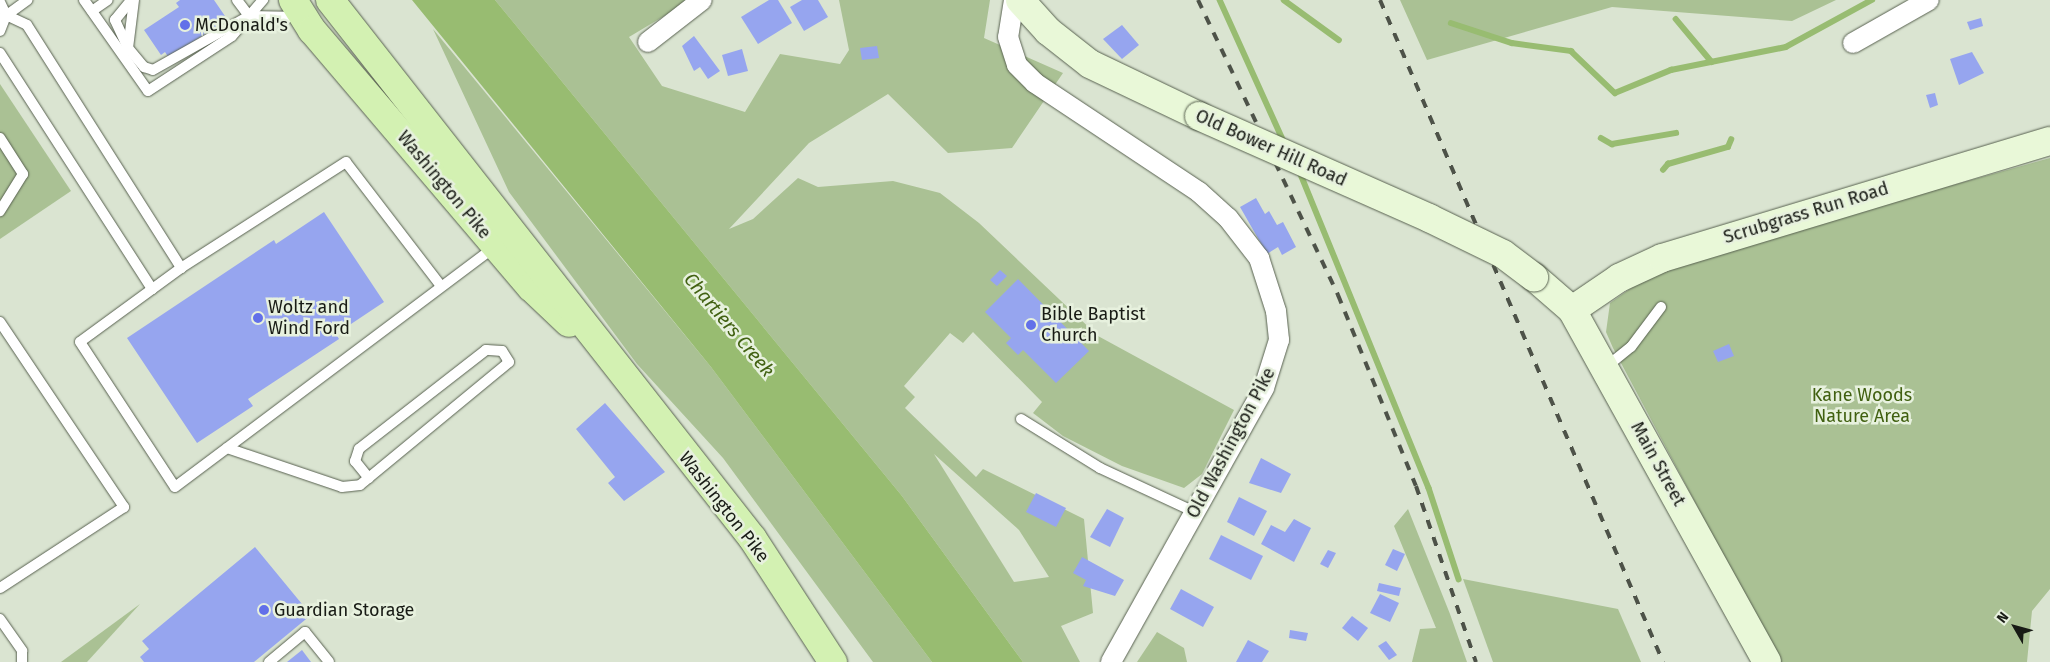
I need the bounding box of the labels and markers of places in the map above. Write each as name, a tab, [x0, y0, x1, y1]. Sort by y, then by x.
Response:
place label: McDonald's	[195, 14, 288, 36]
marker: McDonald's	[179, 19, 191, 31]
place label: Woltz and Wind Ford	[268, 297, 350, 340]
place label: Bible Baptist Church	[1041, 304, 1145, 346]
marker: Woltz and Wind Ford	[252, 312, 264, 324]
marker: Bible Baptist Church	[1025, 319, 1037, 331]
place label: Guardian Storage	[274, 599, 414, 621]
marker: Guardian Storage	[258, 604, 270, 616]

